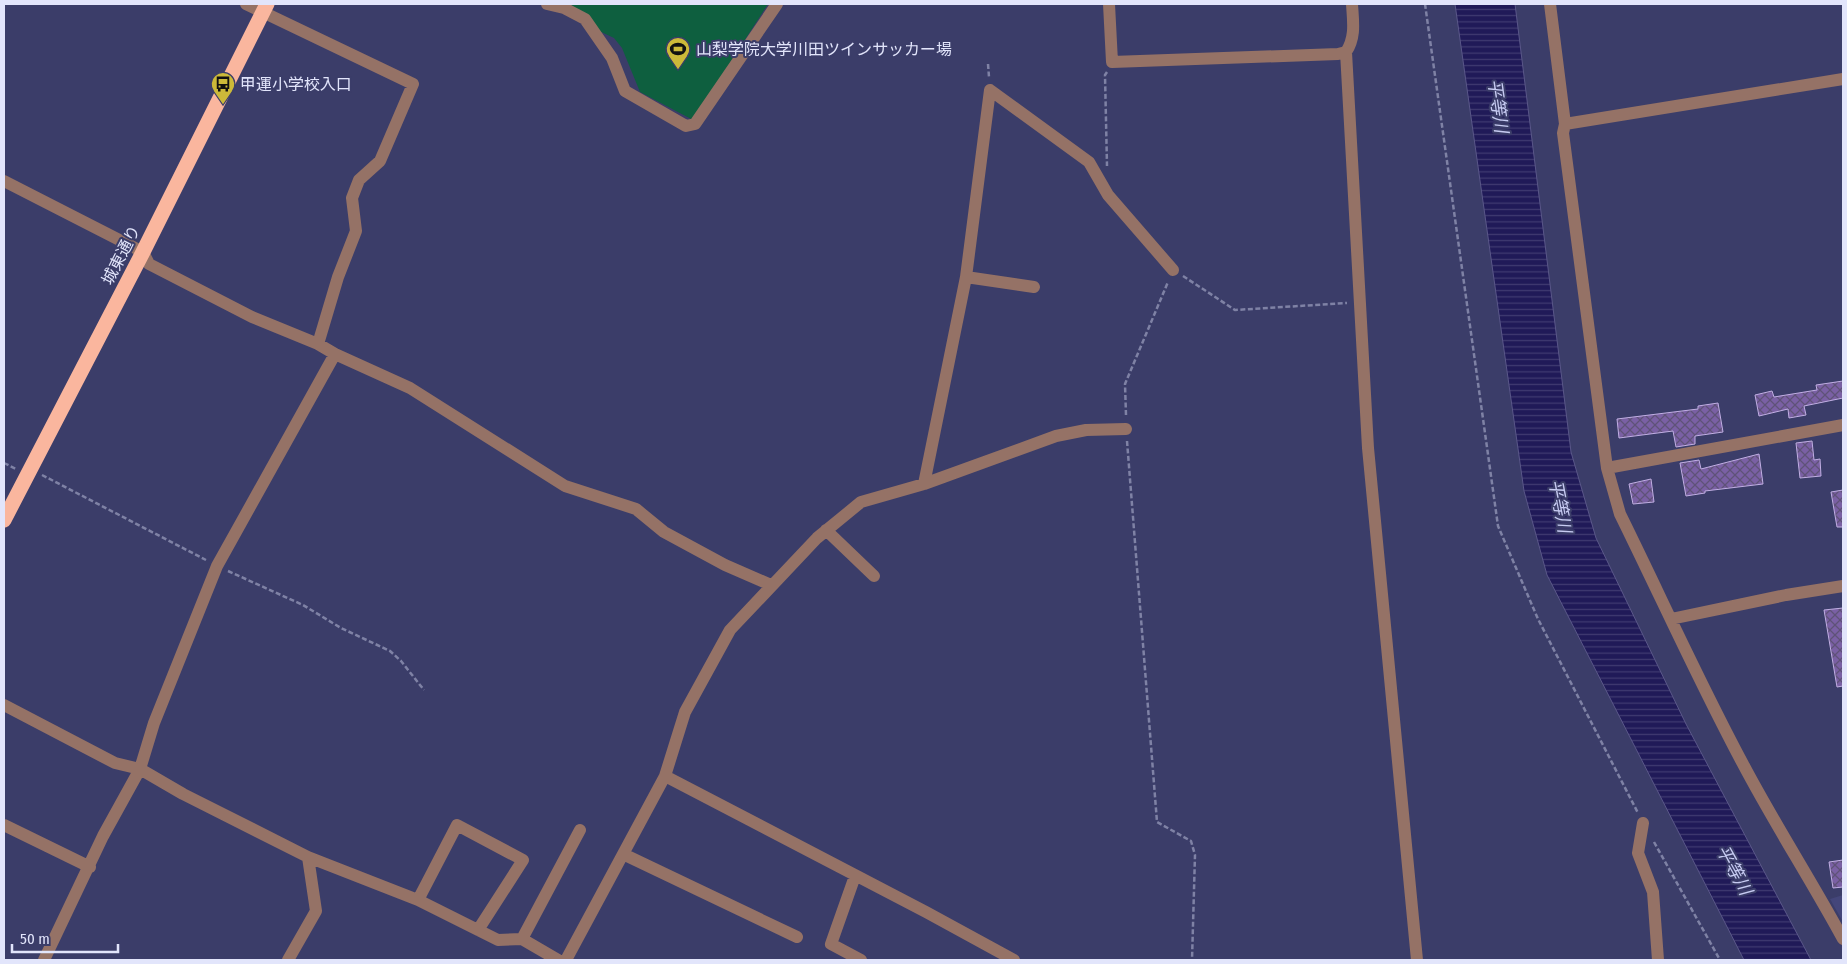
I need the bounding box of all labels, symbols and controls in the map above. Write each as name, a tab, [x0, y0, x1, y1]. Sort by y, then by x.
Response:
sports icon: 山梨学院大学川田ツインサッカー場	[665, 36, 691, 70]
place label: 山梨学院大学川田ツインサッカー場	[696, 40, 952, 59]
bus stop icon: 甲運小学校入口	[210, 71, 236, 105]
place label: 甲運小学校入口	[240, 75, 352, 94]
water label: 平等川	[1483, 78, 1513, 136]
street label: 城東通り	[98, 222, 144, 288]
water label: 平等川	[1544, 477, 1576, 537]
water label: 平等川	[1711, 841, 1758, 901]
scale bar	[12, 922, 119, 954]
text: 50 m	[20, 930, 50, 948]

